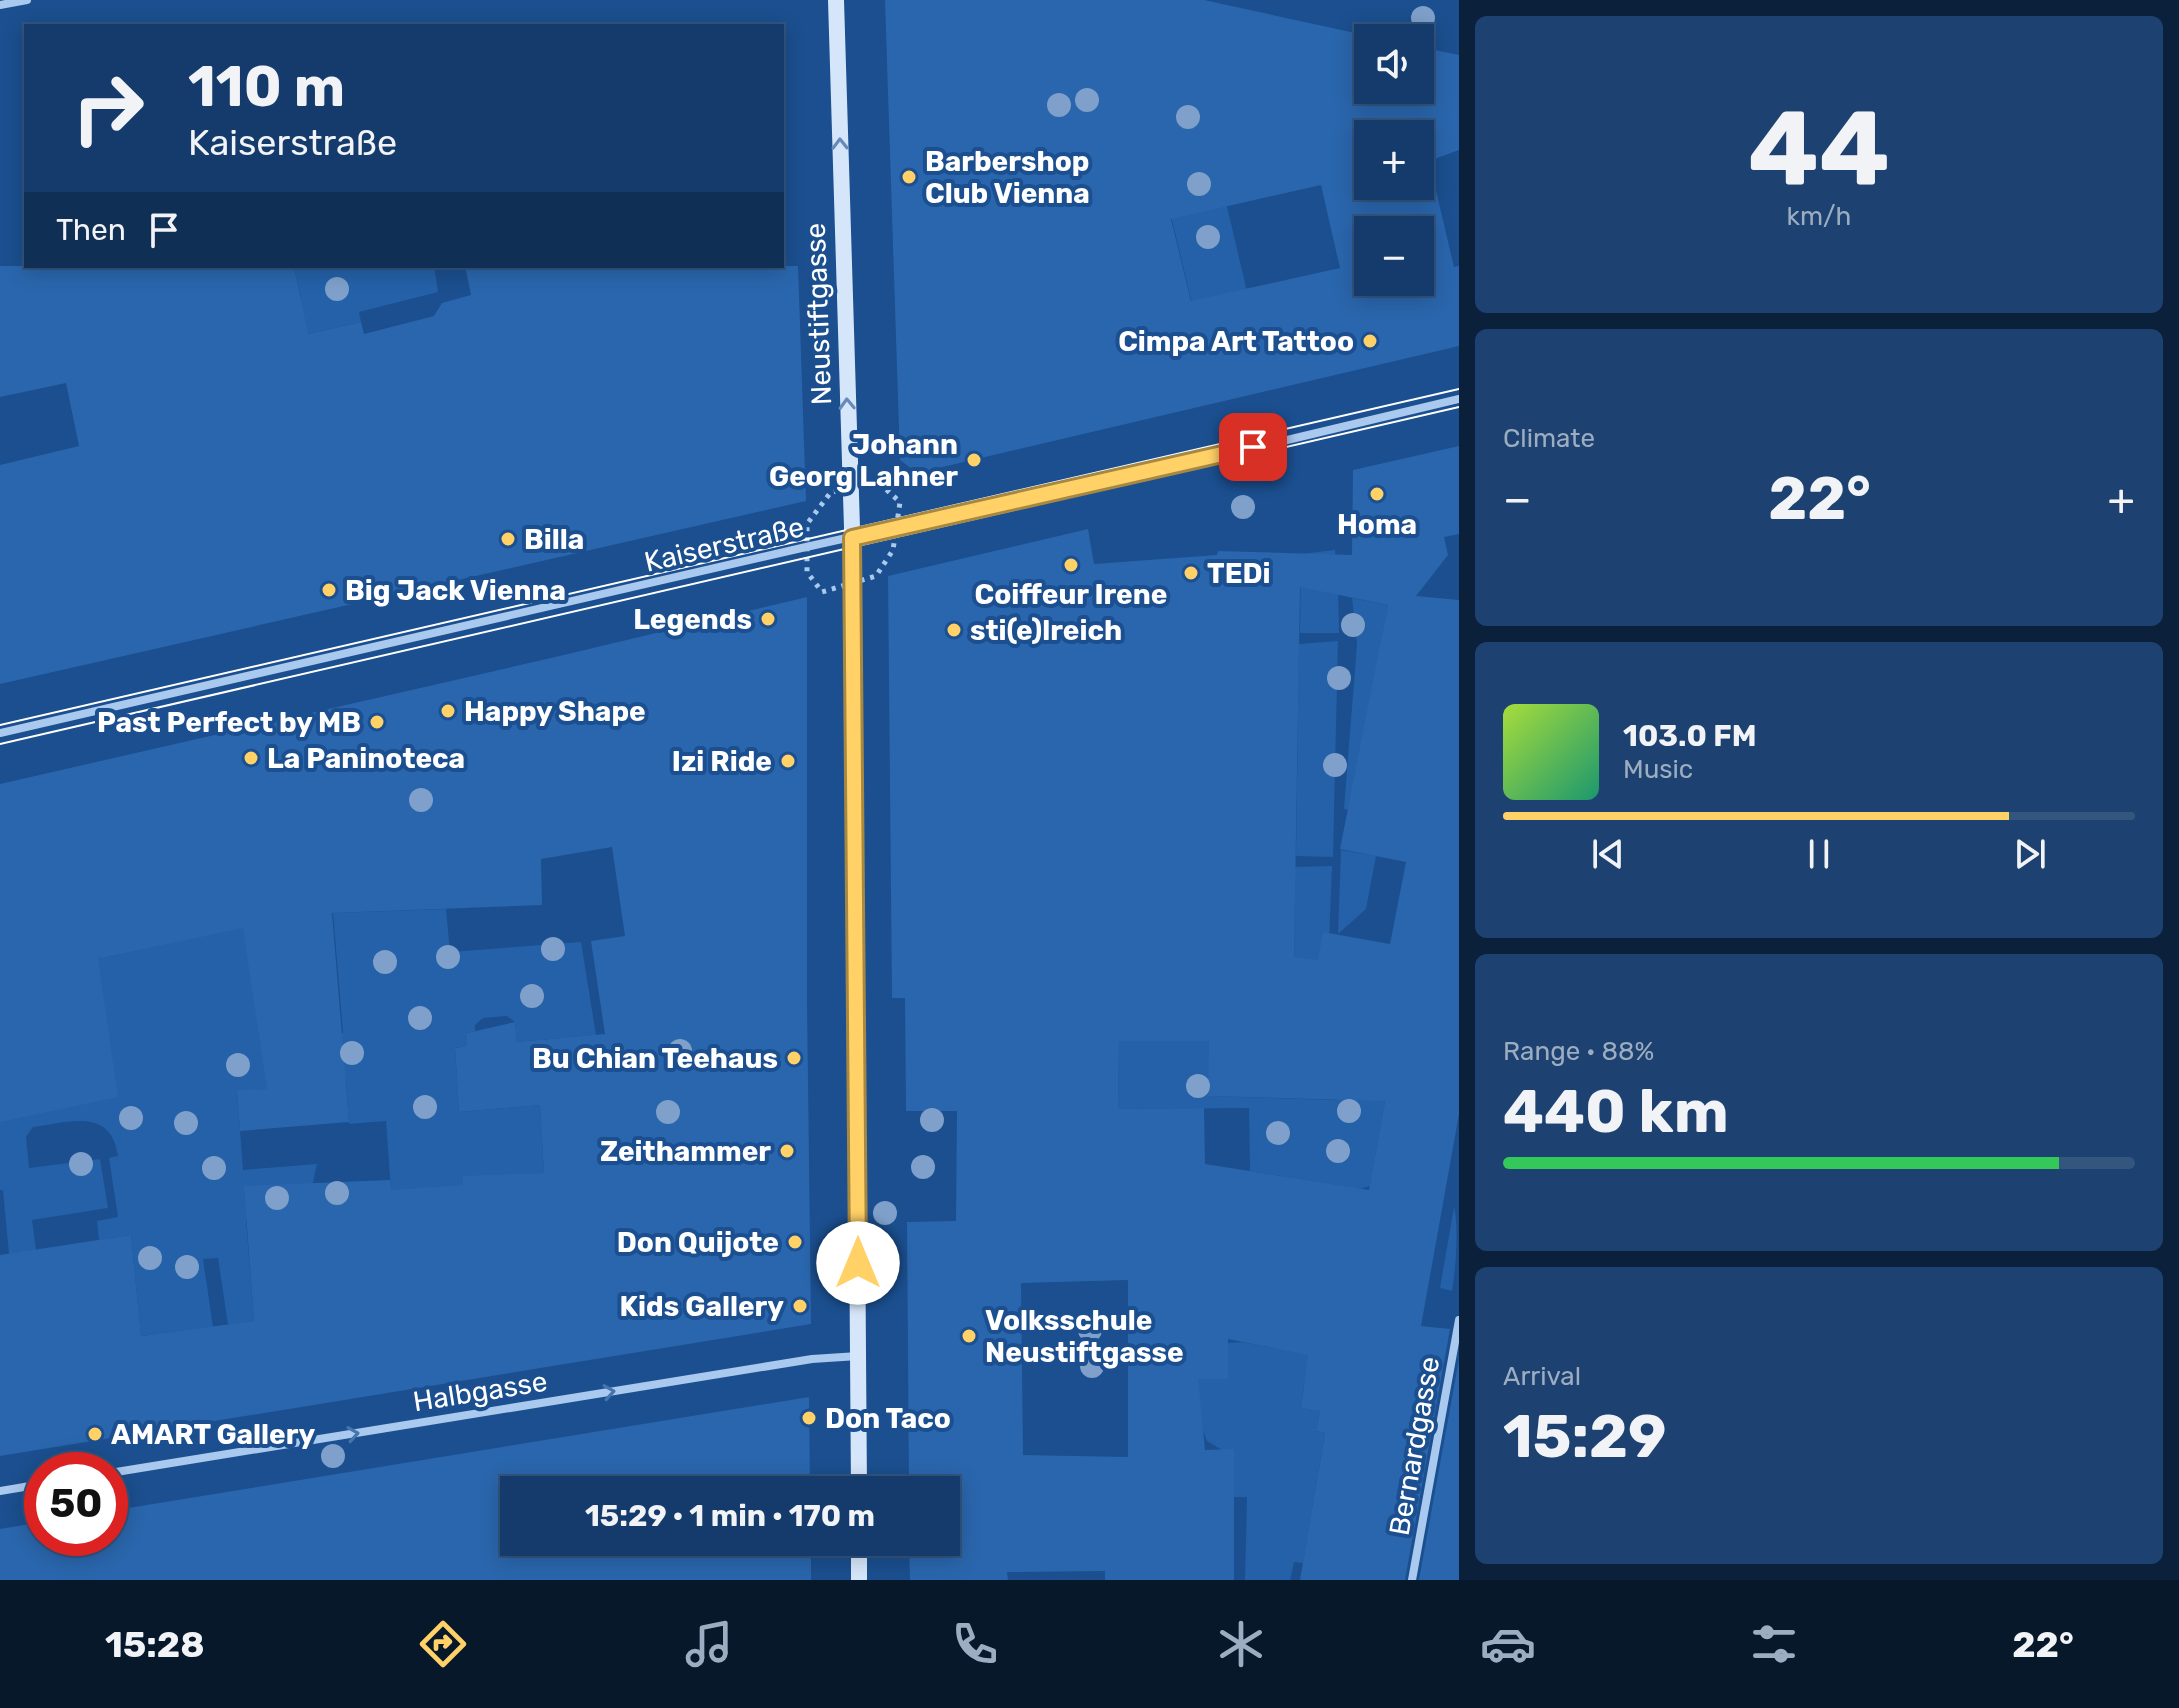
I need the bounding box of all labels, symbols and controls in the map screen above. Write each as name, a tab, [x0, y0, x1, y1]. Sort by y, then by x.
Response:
map controls	[1354, 24, 1434, 296]
button: sound	[1354, 24, 1434, 104]
text: 110 m	[188, 54, 345, 120]
icon: right	[56, 56, 160, 160]
text: 44	[1748, 87, 1890, 210]
button: +	[1354, 120, 1434, 200]
text: Kaiserstraße	[188, 121, 397, 164]
one-way arrow	[831, 137, 848, 150]
place label: Barbershop Club Vienna	[925, 145, 1090, 210]
marker: Barbershop Club Vienna	[900, 168, 918, 186]
text: km/h	[1787, 201, 1851, 232]
icon: arrive	[142, 208, 186, 252]
text: Then	[56, 212, 126, 248]
button: −	[1354, 216, 1434, 296]
street label: Neustiftgasse	[799, 222, 838, 406]
place label: Cimpa Art Tattoo	[1118, 325, 1354, 358]
marker: Cimpa Art Tattoo	[1361, 332, 1379, 350]
one-way arrow	[838, 397, 855, 410]
pin	[1219, 413, 1287, 481]
text: Climate	[1503, 423, 1595, 454]
icon: arrive	[1231, 425, 1275, 469]
place label: Johann Georg Lahner	[769, 428, 958, 493]
marker: Johann Georg Lahner	[965, 451, 983, 469]
text: 22°	[1768, 463, 1871, 534]
text: −	[1503, 473, 1532, 525]
text: +	[2108, 473, 2135, 525]
marker: Homa	[1368, 485, 1386, 503]
place label: Homa	[1337, 508, 1417, 541]
street label: Kaiserstraße	[641, 510, 807, 579]
place label: Billa	[524, 523, 584, 556]
marker: Billa	[499, 530, 517, 548]
marker: Coiffeur Irene	[1062, 556, 1080, 574]
place label: TEDi	[1207, 557, 1271, 590]
marker: TEDi	[1182, 564, 1200, 582]
place label: Big Jack Vienna	[345, 574, 566, 607]
place label: Coiffeur Irene	[975, 578, 1167, 611]
marker: Big Jack Vienna	[320, 581, 338, 599]
place label: Legends	[633, 603, 752, 636]
marker: Legends	[759, 610, 777, 628]
place label: sti(e)lreich	[970, 614, 1122, 647]
marker: sti(e)lreich	[945, 621, 963, 639]
place label: Happy Shape	[464, 695, 646, 728]
marker: Happy Shape	[439, 702, 457, 720]
place label: Past Perfect by MB	[97, 706, 361, 739]
marker: Past Perfect by MB	[368, 713, 386, 731]
text: 103.0 FM	[1623, 718, 1757, 754]
place label: La Paninoteca	[267, 742, 465, 775]
place label: Izi Ride	[672, 745, 772, 778]
marker: La Paninoteca	[242, 749, 260, 767]
marker: Izi Ride	[779, 752, 797, 770]
text: Music	[1623, 754, 1693, 785]
icon: previous	[1586, 832, 1630, 876]
icon: pause	[1797, 832, 1841, 876]
icon: next	[2008, 832, 2052, 876]
text: Range · 88%	[1503, 1036, 1654, 1067]
place label: Bu Chian Teehaus	[532, 1042, 778, 1075]
marker: Bu Chian Teehaus	[785, 1049, 803, 1067]
text: 440 km	[1503, 1076, 1729, 1147]
place label: Zeithammer	[600, 1135, 771, 1168]
marker: Zeithammer	[778, 1142, 796, 1160]
position arrow	[816, 1221, 900, 1305]
place label: Don Quijote	[617, 1226, 779, 1259]
marker: Don Quijote	[786, 1233, 804, 1251]
place label: Kids Gallery	[620, 1290, 784, 1323]
marker: Kids Gallery	[791, 1297, 809, 1315]
place label: Volksschule Neustiftgasse	[985, 1304, 1184, 1369]
marker: Volksschule Neustiftgasse	[960, 1327, 978, 1345]
street label: Bernardgasse	[1383, 1354, 1446, 1538]
text: Arrival	[1503, 1361, 1581, 1392]
street label: Halbgasse	[411, 1365, 549, 1418]
one-way arrow	[603, 1384, 616, 1401]
text: 15:29	[1503, 1401, 1667, 1472]
place label: Don Taco	[825, 1402, 951, 1435]
marker: Don Taco	[800, 1409, 818, 1427]
place label: AMART Gallery	[111, 1418, 315, 1451]
marker: AMART Gallery	[86, 1425, 104, 1443]
one-way arrow	[346, 1426, 360, 1443]
speed limit sign: 50	[24, 1452, 128, 1556]
text: 15:29 · 1 min · 170 m	[585, 1498, 875, 1534]
icon: directions	[415, 1616, 471, 1672]
icon: music	[681, 1616, 737, 1672]
icon: phone	[947, 1616, 1003, 1672]
icon: climate	[1213, 1616, 1269, 1672]
icon: car	[1480, 1616, 1536, 1672]
icon: filters	[1746, 1616, 1802, 1672]
text: 15:28	[105, 1623, 205, 1666]
text: 22°	[2012, 1623, 2074, 1666]

